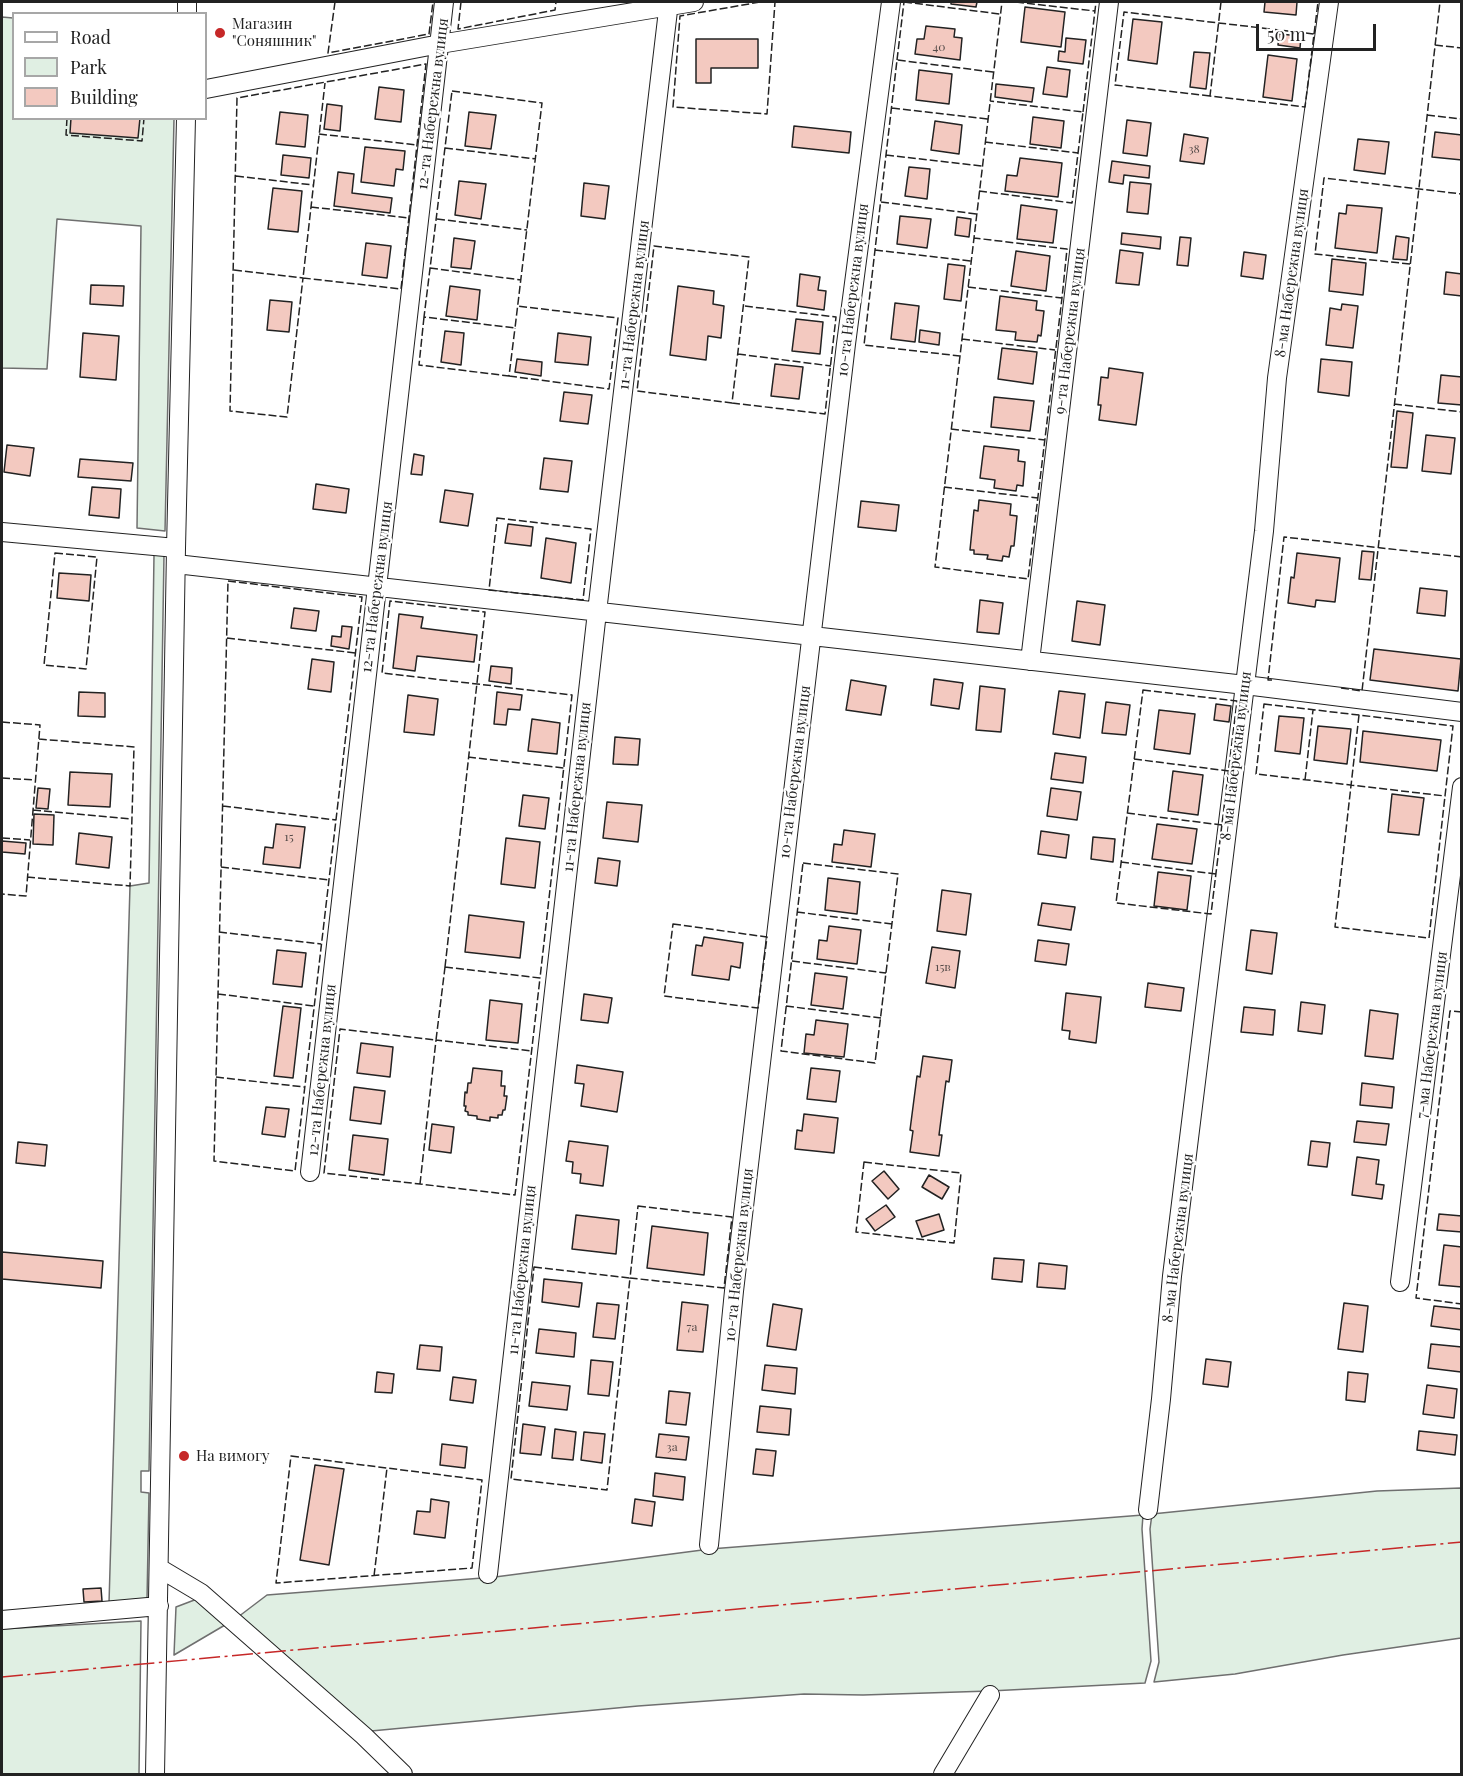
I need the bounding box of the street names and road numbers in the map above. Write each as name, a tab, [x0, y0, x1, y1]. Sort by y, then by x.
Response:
street label: 12-та Набережна вулиця	[414, 17, 452, 191]
street label: 8-ма Набережна вулиця	[1271, 187, 1313, 359]
street label: 10-та Набережна вулиця	[833, 202, 873, 378]
street label: 11-та Набережна вулиця	[615, 219, 653, 391]
street label: 9-та Набережна вулиця	[1051, 247, 1089, 415]
street label: 12-та Набережна вулиця	[358, 500, 396, 674]
street label: 8-ма Набережна вулиця	[1217, 670, 1255, 842]
street label: 10-та Набережна вулиця	[775, 684, 815, 860]
street label: 11-та Набережна вулиця	[559, 701, 595, 873]
street label: 7-ма Набережна вулиця	[1413, 950, 1451, 1120]
street label: 12-та Набережна вулиця	[304, 983, 340, 1157]
street label: 8-ма Набережна вулиця	[1159, 1152, 1197, 1324]
street label: 10-та Набережна вулиця	[721, 1167, 757, 1343]
street label: 11-та Набережна вулиця	[504, 1184, 540, 1356]

